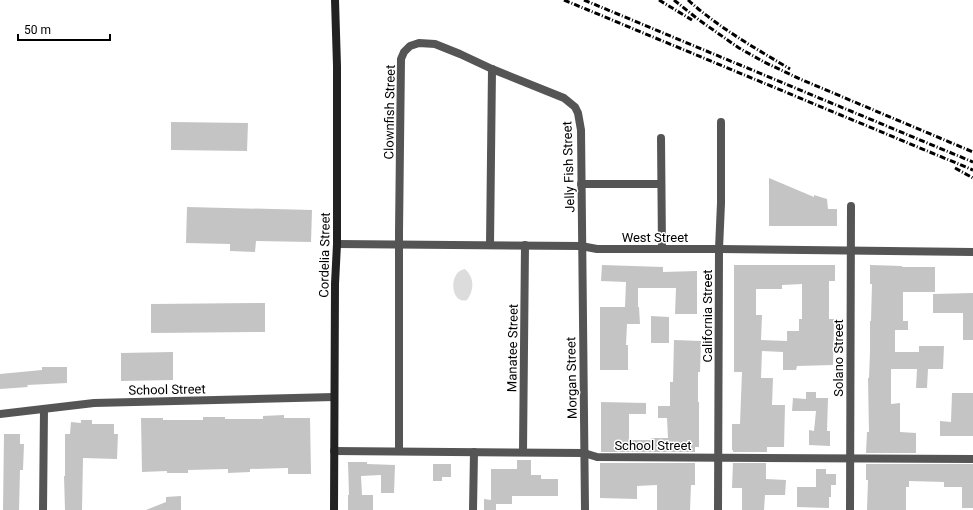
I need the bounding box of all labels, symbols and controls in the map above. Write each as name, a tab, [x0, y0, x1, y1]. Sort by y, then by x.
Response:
scale bar	[18, 16, 110, 42]
text: 50 m	[24, 23, 51, 37]
street label: Clownfish Street	[381, 65, 398, 159]
street label: Jelly Fish Street	[559, 121, 578, 213]
street label: Cordelia Street	[316, 212, 333, 298]
street label: West Street	[622, 230, 688, 245]
street label: California Street	[700, 269, 715, 363]
street label: Manatee Street	[504, 304, 521, 392]
street label: Solano Street	[831, 319, 846, 397]
street label: Morgan Street	[563, 337, 580, 419]
street label: School Street	[128, 381, 206, 398]
street label: School Street	[614, 438, 692, 453]

